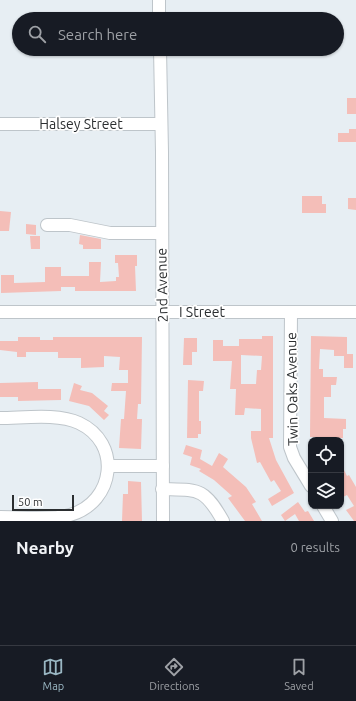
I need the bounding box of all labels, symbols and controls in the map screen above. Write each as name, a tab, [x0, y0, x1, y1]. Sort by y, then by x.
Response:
search box	[12, 12, 344, 56]
icon: search	[26, 23, 48, 45]
text: Search here	[58, 26, 137, 43]
street label: Halsey Street	[39, 116, 123, 132]
street label: 2nd Avenue	[153, 248, 171, 322]
street label: I Street	[179, 304, 225, 320]
street label: Twin Oaks Avenue	[283, 332, 301, 446]
map controls	[308, 437, 344, 509]
button: locate	[308, 437, 344, 473]
button: layers	[308, 473, 344, 509]
scale bar	[12, 493, 74, 512]
text: 50 m	[18, 496, 42, 508]
text: Nearby	[16, 538, 74, 557]
text: 0 results	[290, 540, 340, 554]
tab: Map	[42, 656, 64, 692]
tab: Directions	[149, 656, 200, 692]
tab: Saved	[284, 656, 314, 692]

